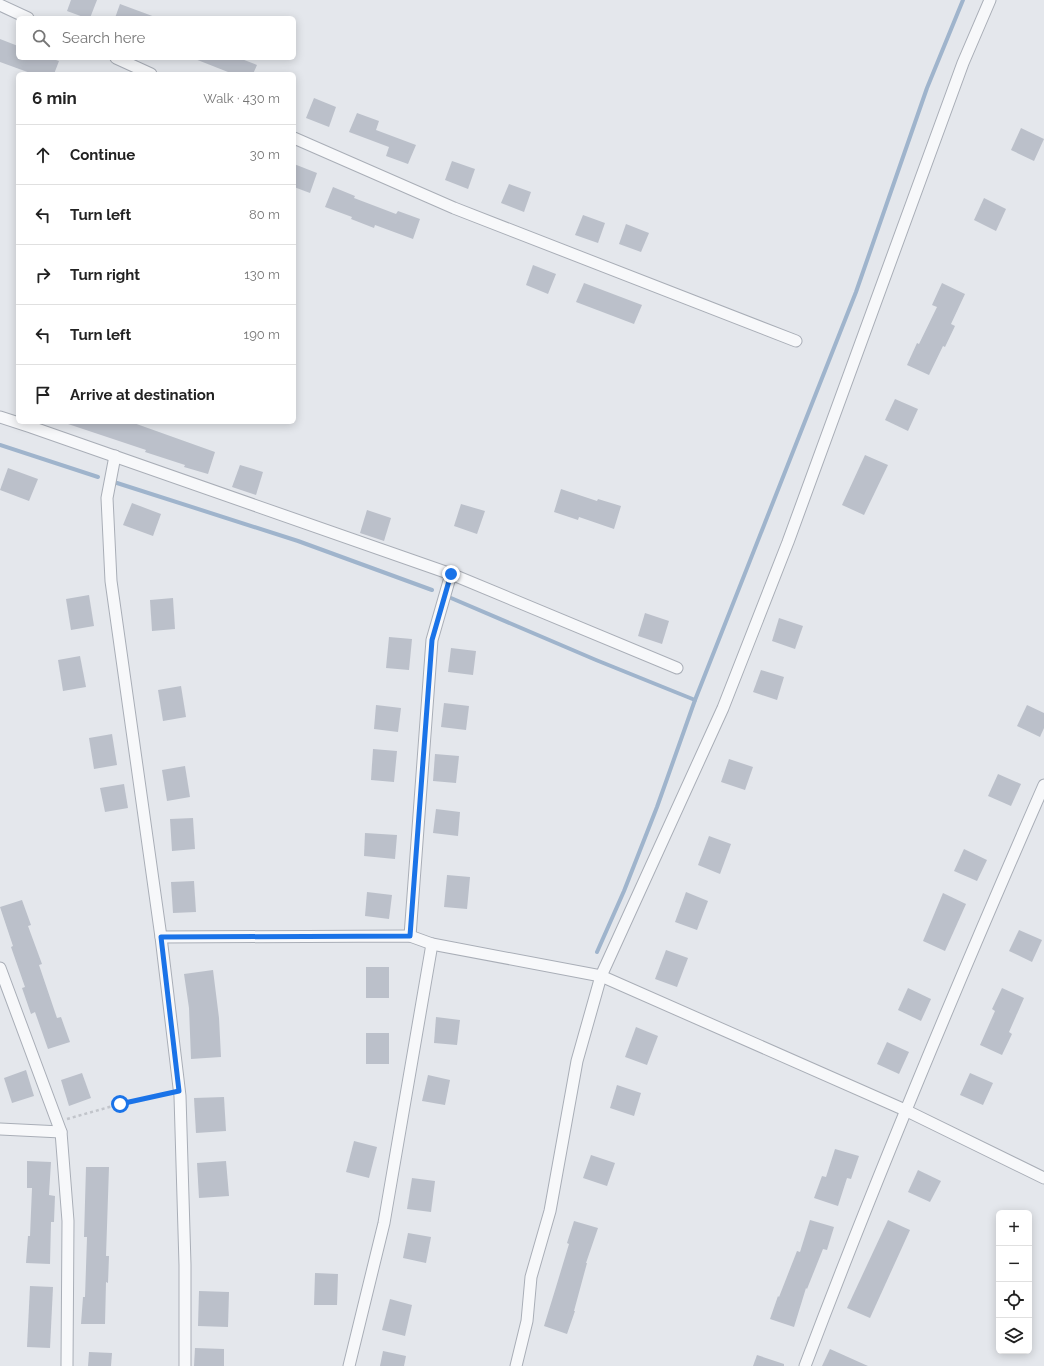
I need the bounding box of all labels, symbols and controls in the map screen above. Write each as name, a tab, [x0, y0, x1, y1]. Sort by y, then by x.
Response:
search box	[16, 16, 296, 60]
icon: search	[30, 27, 52, 49]
text: Search here	[62, 29, 145, 47]
text: 6 min	[32, 88, 77, 108]
text: Walk · 430 m	[203, 91, 280, 106]
icon: ahead	[32, 144, 54, 166]
text: Continue	[70, 146, 135, 164]
text: 30 m	[250, 147, 280, 162]
icon: left	[32, 204, 54, 226]
text: Turn left	[70, 206, 131, 224]
text: 80 m	[249, 207, 280, 222]
icon: right	[32, 264, 54, 286]
text: Turn right	[70, 266, 140, 284]
text: 130 m	[244, 267, 280, 282]
icon: left	[32, 324, 54, 346]
text: Turn left	[70, 326, 131, 344]
text: 190 m	[244, 327, 280, 342]
icon: arrive	[32, 384, 54, 406]
text: Arrive at destination	[70, 386, 215, 404]
route end	[442, 565, 460, 583]
route start	[111, 1095, 129, 1113]
map controls	[996, 1210, 1032, 1354]
button: +	[996, 1210, 1032, 1246]
button: −	[996, 1246, 1032, 1282]
button: locate	[996, 1282, 1032, 1318]
button: layers	[996, 1318, 1032, 1354]

